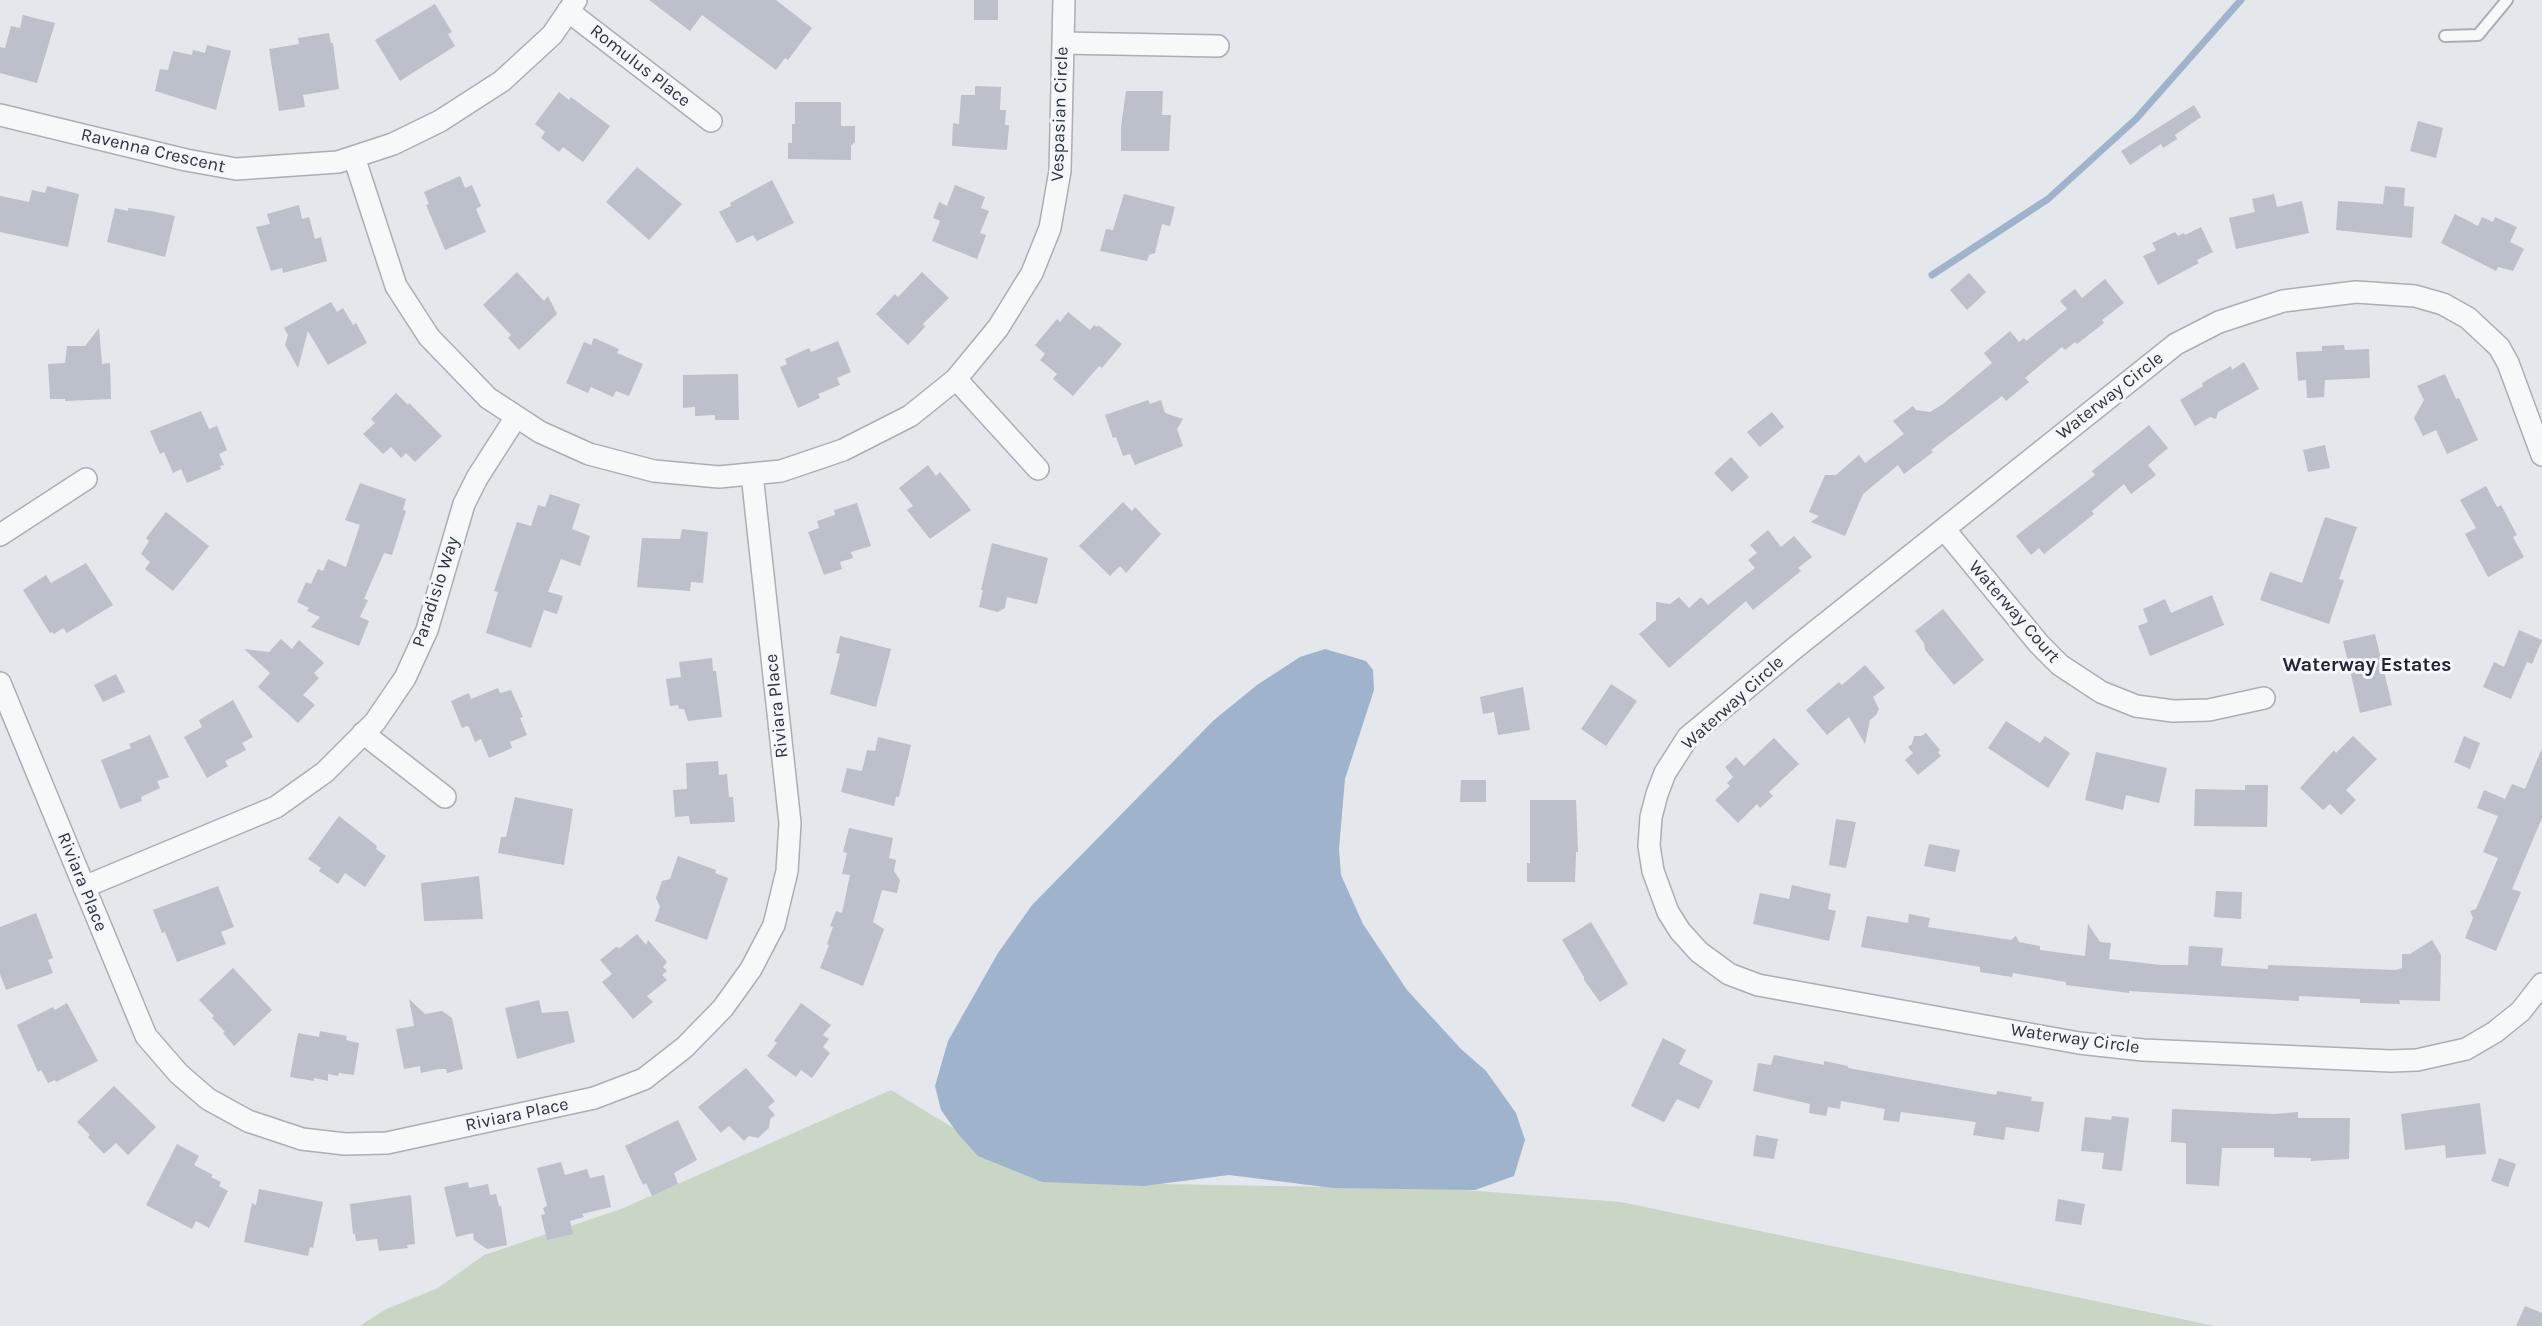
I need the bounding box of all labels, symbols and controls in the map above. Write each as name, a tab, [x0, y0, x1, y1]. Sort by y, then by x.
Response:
street label: Romulus Place	[585, 20, 695, 112]
street label: Vespasian Circle	[1047, 46, 1073, 182]
street label: Ravenna Crescent	[79, 124, 227, 178]
street label: Waterway Circle	[2052, 347, 2168, 445]
street label: Paradisio Way	[408, 534, 464, 650]
street label: Waterway Court	[1964, 556, 2064, 668]
street label: Waterway Circle	[1677, 651, 1789, 755]
street label: Riviara Place	[761, 653, 793, 759]
district label: Waterway Estates	[2282, 653, 2452, 677]
street label: Riviara Place	[52, 829, 112, 935]
street label: Waterway Circle	[2009, 1019, 2141, 1059]
street label: Riviara Place	[463, 1094, 571, 1136]

